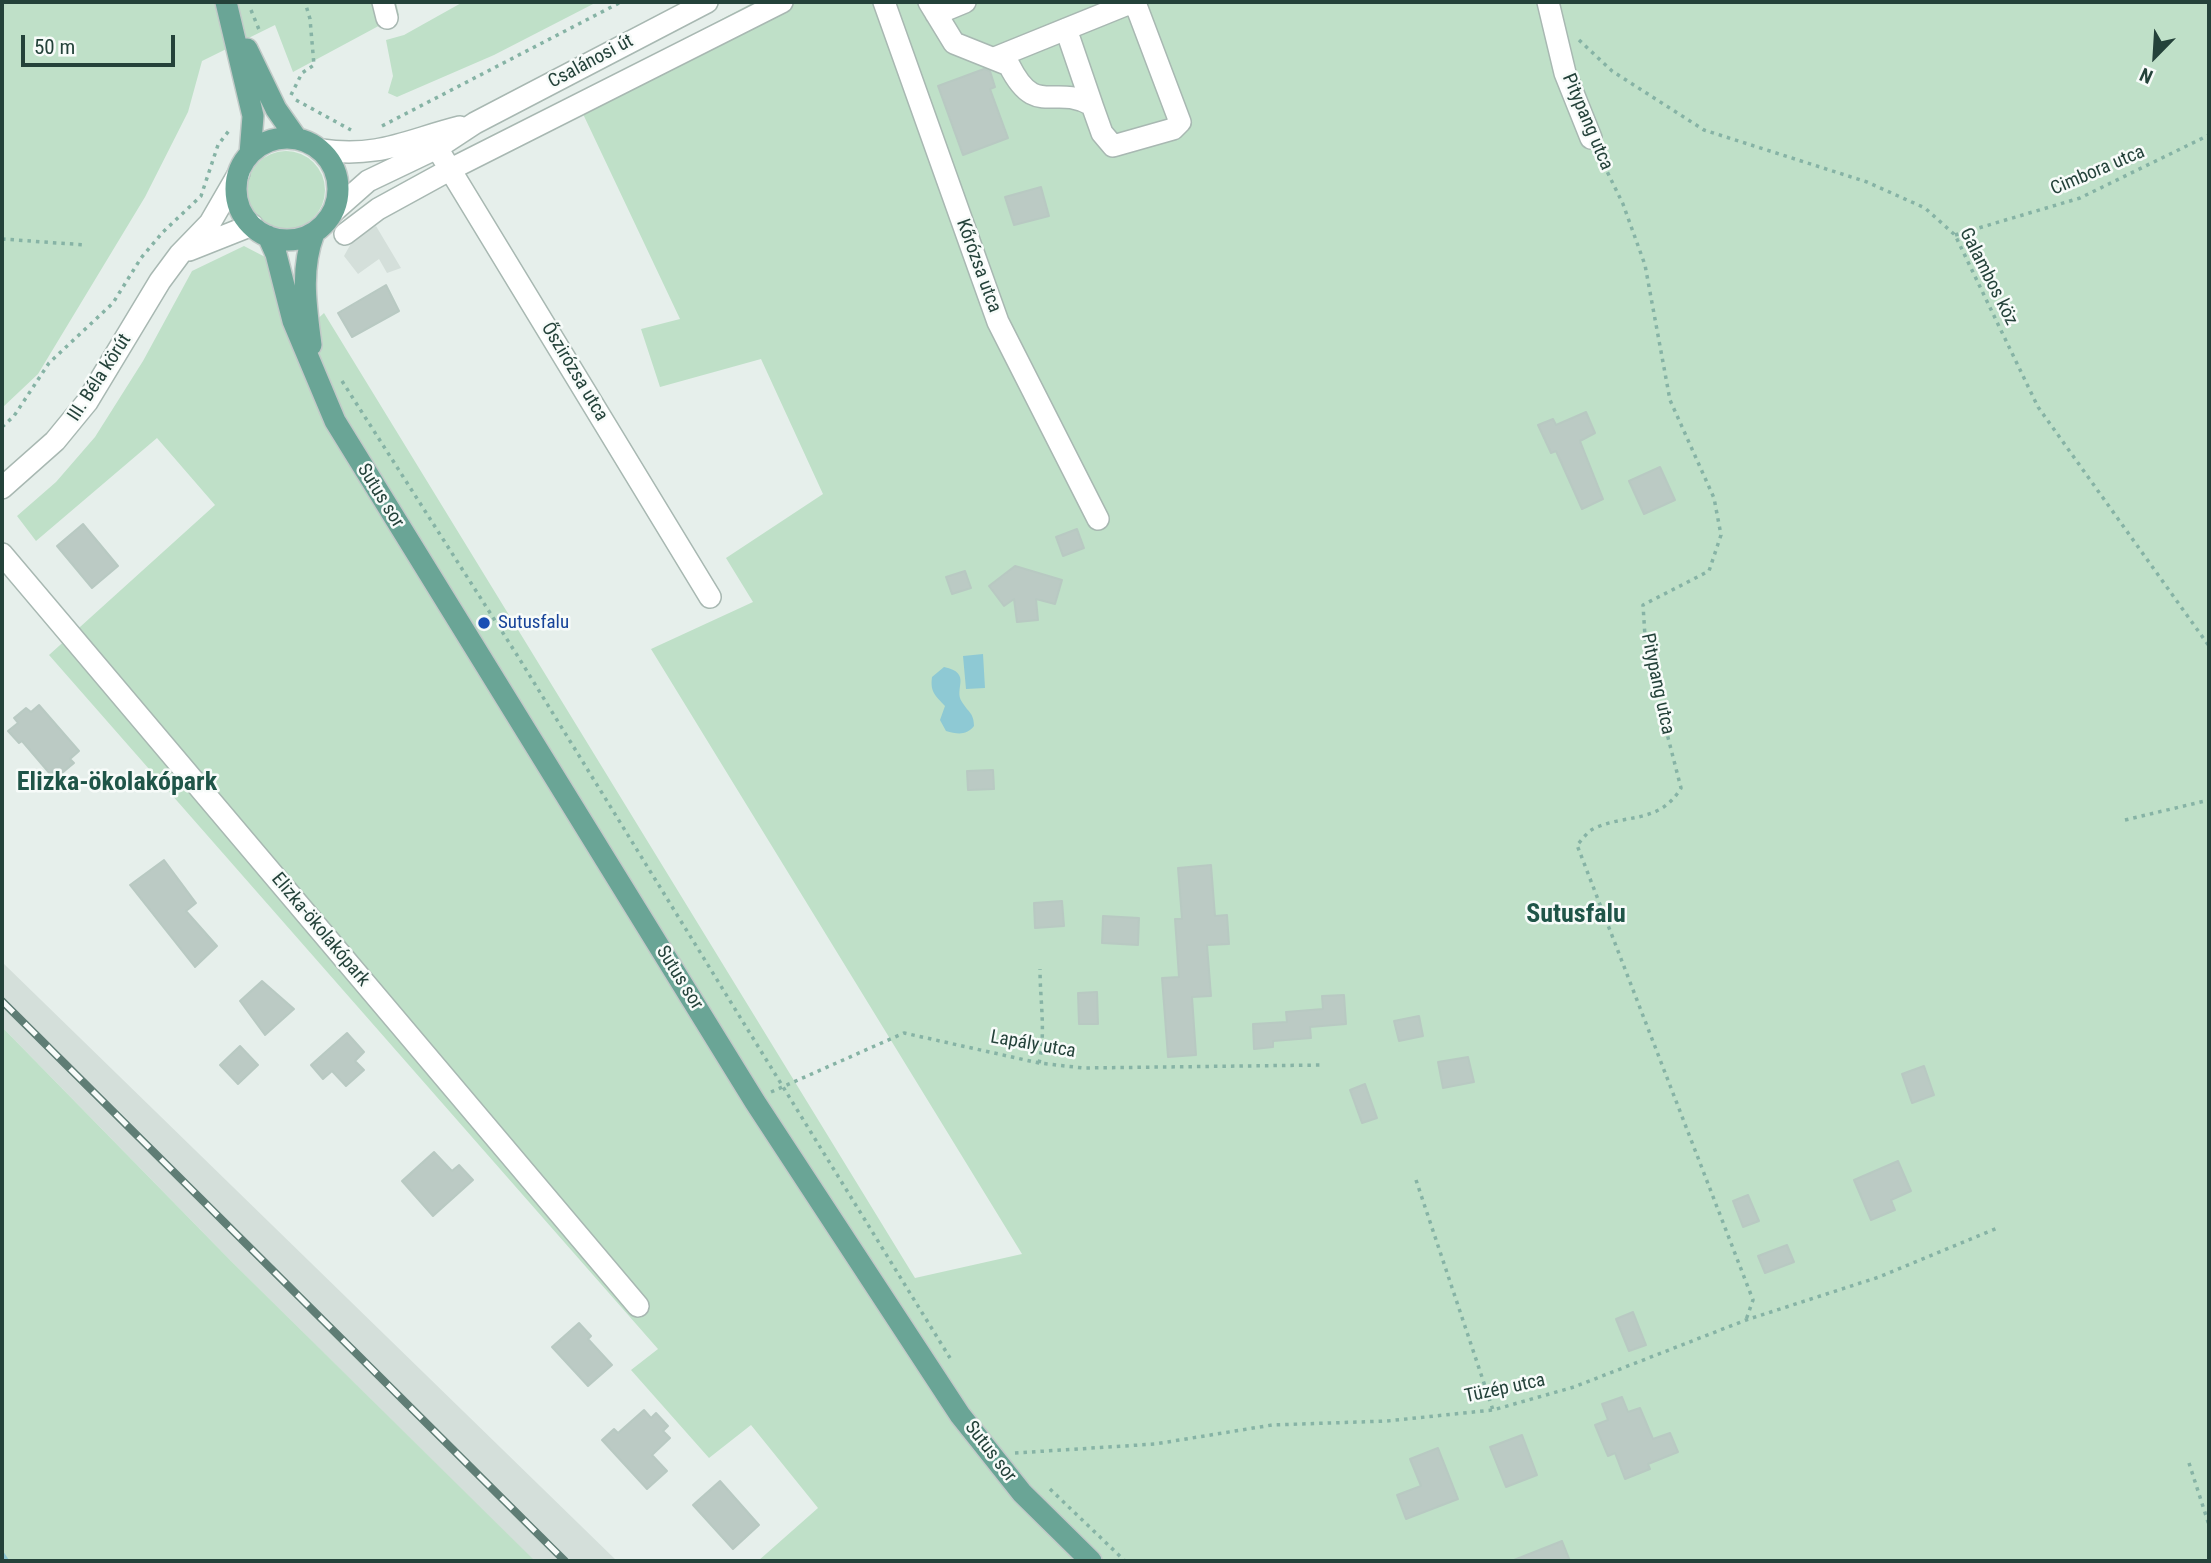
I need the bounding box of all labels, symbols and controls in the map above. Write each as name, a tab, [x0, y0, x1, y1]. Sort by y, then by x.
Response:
scale bar	[24, 21, 178, 65]
north arrow	[2120, 21, 2190, 91]
street label: Csalánosi út	[545, 30, 637, 94]
text: 50 m	[34, 35, 75, 59]
text: N	[2136, 63, 2156, 89]
street label: Pitypang utca	[1556, 70, 1618, 174]
street label: Cimbora utca	[2048, 141, 2148, 201]
street label: Kőrózsa utca	[951, 216, 1005, 316]
street label: Galambos köz	[1954, 224, 2022, 330]
street label: Őszirózsa utca	[536, 319, 612, 425]
street label: III. Béla körút	[63, 330, 137, 426]
street label: Sutus sor	[352, 460, 408, 532]
place label: Sutusfalu	[498, 612, 569, 634]
marker: Sutusfalu	[476, 615, 492, 631]
street label: Pitypang utca	[1635, 631, 1679, 737]
district label: Elizka-ökolakópark	[17, 767, 217, 799]
street label: Elizka-ökolakópark	[266, 869, 374, 991]
district label: Sutusfalu	[1526, 899, 1626, 931]
street label: Sutus sor	[651, 942, 707, 1014]
street label: Lapály utca	[989, 1026, 1077, 1064]
street label: Tüzép utca	[1463, 1369, 1547, 1409]
street label: Sutus sor	[959, 1417, 1021, 1487]

